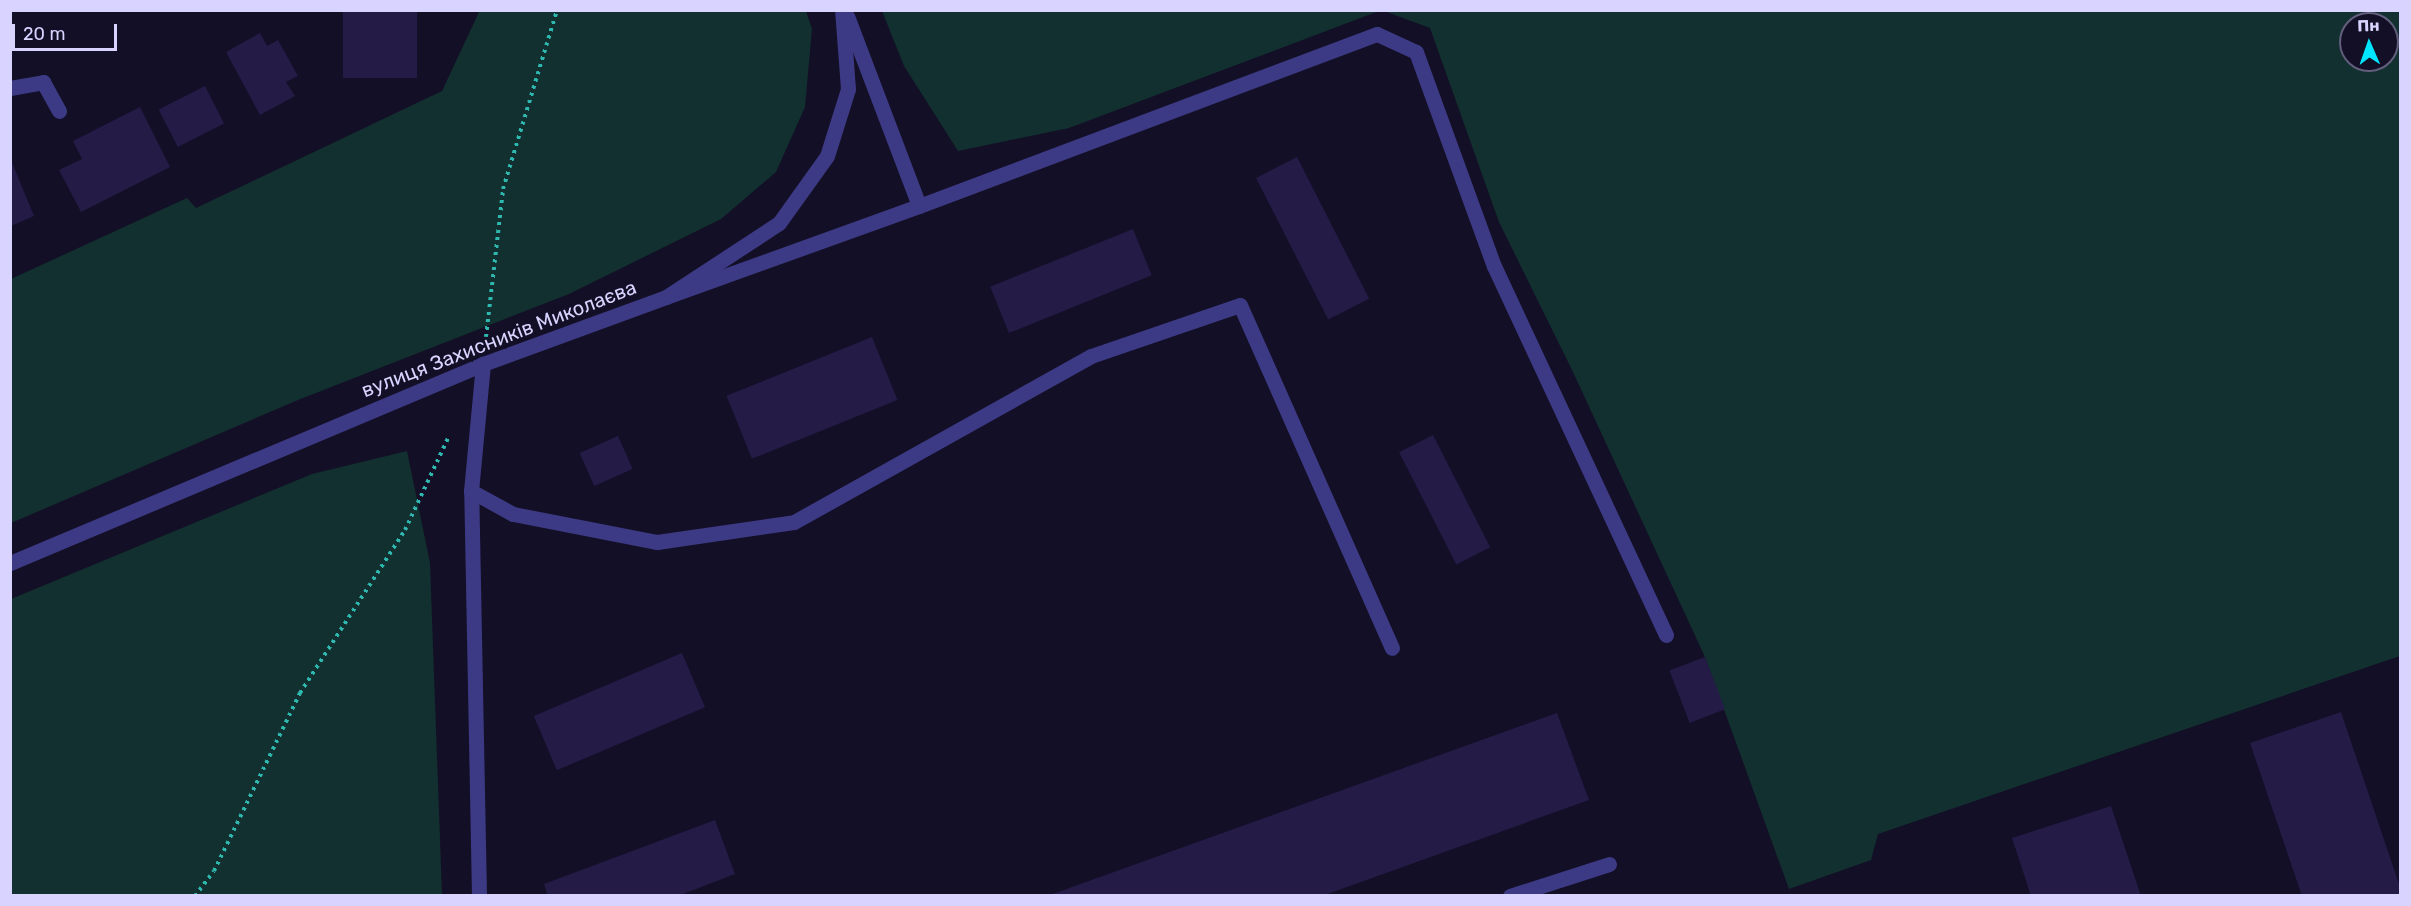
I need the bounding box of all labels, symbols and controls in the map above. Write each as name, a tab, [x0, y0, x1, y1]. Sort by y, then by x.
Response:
scale bar	[15, 12, 120, 50]
north arrow	[2339, 12, 2399, 72]
text: Пн	[2357, 16, 2380, 35]
text: 20 m	[23, 23, 65, 45]
street label: вулиця Захисників Миколаєва	[358, 275, 640, 403]

